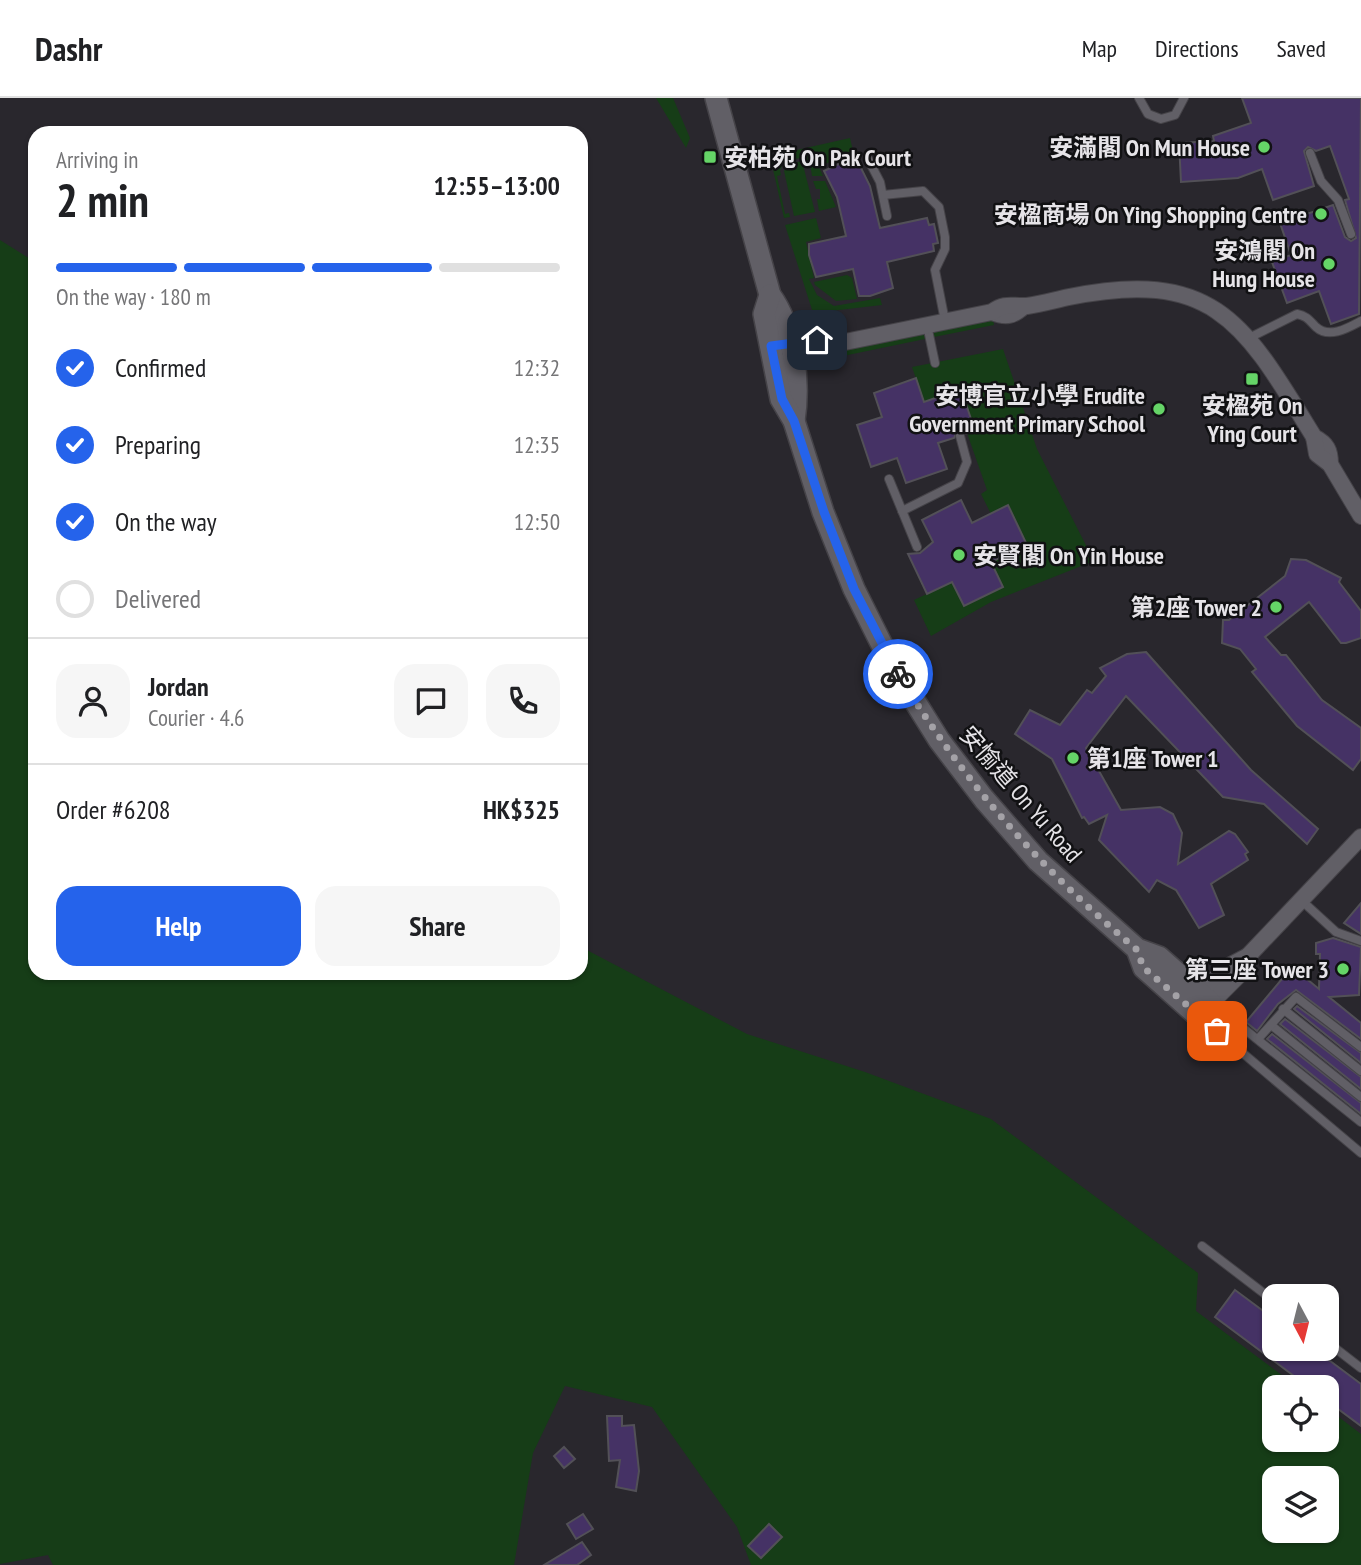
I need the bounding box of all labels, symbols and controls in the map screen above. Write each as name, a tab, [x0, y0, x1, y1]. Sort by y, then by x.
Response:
text: Dashr	[35, 27, 102, 70]
text: Map	[1082, 33, 1117, 64]
text: Directions	[1155, 33, 1239, 64]
text: Saved	[1277, 33, 1326, 64]
place label: 安滿閣 On Mun House	[1049, 132, 1250, 163]
marker: 安滿閣 On Mun House	[1256, 139, 1272, 155]
place label: 安柏苑 On Pak Court	[724, 142, 911, 173]
text: Arriving in	[56, 145, 138, 174]
marker: 安柏苑 On Pak Court	[702, 149, 718, 165]
text: 12:55–13:00	[433, 169, 560, 202]
text: 2 min	[56, 170, 149, 230]
place label: 安楹商場 On Ying Shopping Centre	[994, 199, 1307, 230]
marker: 安楹商場 On Ying Shopping Centre	[1313, 206, 1329, 222]
place label: 安鴻閣 On Hung House	[1212, 235, 1315, 294]
marker: 安鴻閣 On Hung House	[1321, 256, 1337, 272]
text: On the way · 180 m	[56, 282, 211, 311]
pin	[787, 310, 847, 370]
icon: home	[798, 321, 836, 359]
icon: check	[56, 349, 94, 387]
text: Confirmed	[115, 351, 206, 384]
text: 12:32	[514, 353, 560, 382]
marker: 安楹苑 On Ying Court	[1244, 371, 1260, 387]
place label: 安博官立小學 Erudite Government Primary School	[909, 380, 1145, 439]
place label: 安楹苑 On Ying Court	[1202, 390, 1302, 449]
marker: 安博官立小學 Erudite Government Primary School	[1151, 401, 1167, 417]
icon: check	[56, 426, 94, 464]
text: Preparing	[115, 428, 201, 461]
text: 12:35	[514, 430, 560, 459]
icon: check	[56, 503, 94, 541]
text: On the way	[115, 505, 217, 538]
text: 12:50	[514, 507, 560, 536]
place label: 安賢閣 On Yin House	[973, 540, 1164, 571]
marker: 安賢閣 On Yin House	[951, 547, 967, 563]
text: Delivered	[115, 582, 201, 615]
place label: 第2座 Tower 2	[1130, 592, 1262, 623]
marker: 第2座 Tower 2	[1268, 599, 1284, 615]
courier	[863, 639, 933, 709]
icon: bike	[879, 655, 917, 693]
button: person	[56, 664, 130, 738]
button: chat	[394, 664, 468, 738]
button: phone	[486, 664, 560, 738]
text: Jordan	[148, 670, 209, 703]
text: Courier · 4.6	[148, 703, 244, 732]
street label: 安愉道 On Yu Road	[953, 719, 1089, 869]
place label: 第1座 Tower 1	[1087, 743, 1219, 774]
marker: 第1座 Tower 1	[1065, 750, 1081, 766]
text: Order #6208	[56, 793, 171, 826]
text: HK$325	[483, 793, 560, 826]
button: Help	[56, 886, 301, 966]
button: Share	[315, 886, 560, 966]
place label: 第三座 Tower 3	[1185, 954, 1329, 985]
marker: 第三座 Tower 3	[1335, 961, 1351, 977]
pin	[1187, 1001, 1247, 1061]
icon: bag	[1198, 1012, 1236, 1050]
north arrow	[1262, 1284, 1339, 1362]
map controls	[1262, 1284, 1339, 1543]
button: locate	[1262, 1375, 1339, 1452]
button: layers	[1262, 1466, 1339, 1543]

